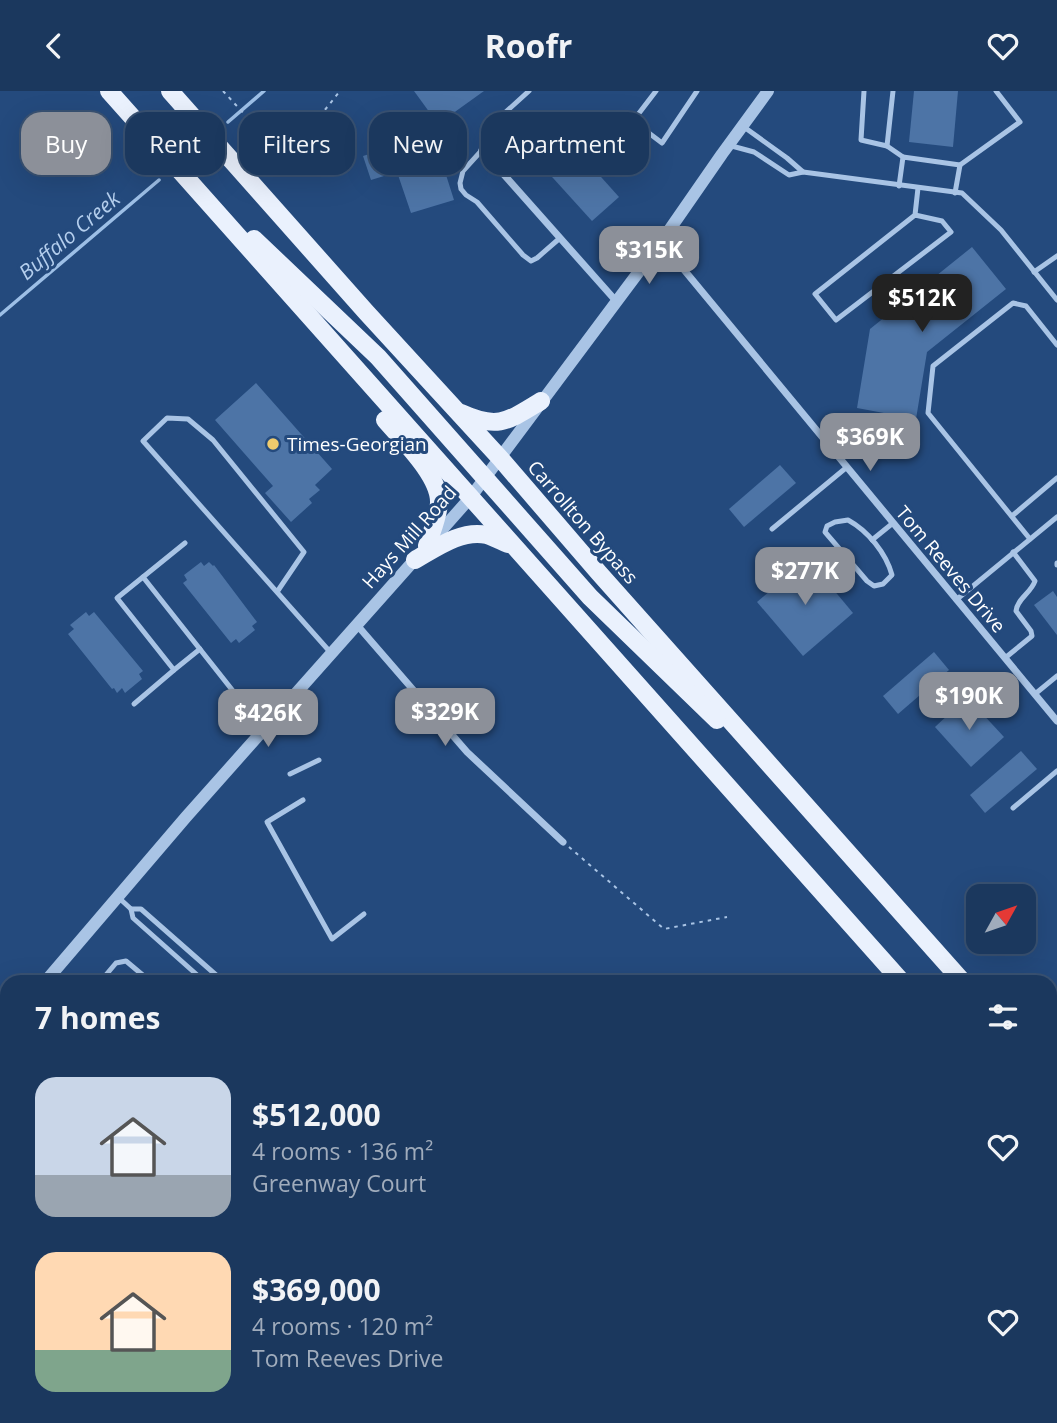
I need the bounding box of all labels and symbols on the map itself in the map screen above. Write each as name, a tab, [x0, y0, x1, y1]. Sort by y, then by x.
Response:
water label: Buffalo Creek	[12, 184, 126, 286]
pin: $315K	[600, 227, 698, 286]
pin: $512K	[873, 275, 971, 334]
pin: $369K	[821, 413, 919, 473]
place label: Times-Georgian	[287, 431, 427, 457]
marker: Times-Georgian	[265, 436, 281, 452]
street label: Carrollton Bypass	[522, 455, 644, 589]
street label: Hays Mill Road	[356, 480, 462, 594]
street label: Tom Reeves Drive	[890, 500, 1012, 638]
pin: $277K	[756, 547, 854, 607]
pin: $190K	[920, 673, 1018, 732]
pin: $426K	[219, 689, 317, 749]
pin: $329K	[396, 689, 494, 748]
north arrow	[966, 884, 1036, 954]

